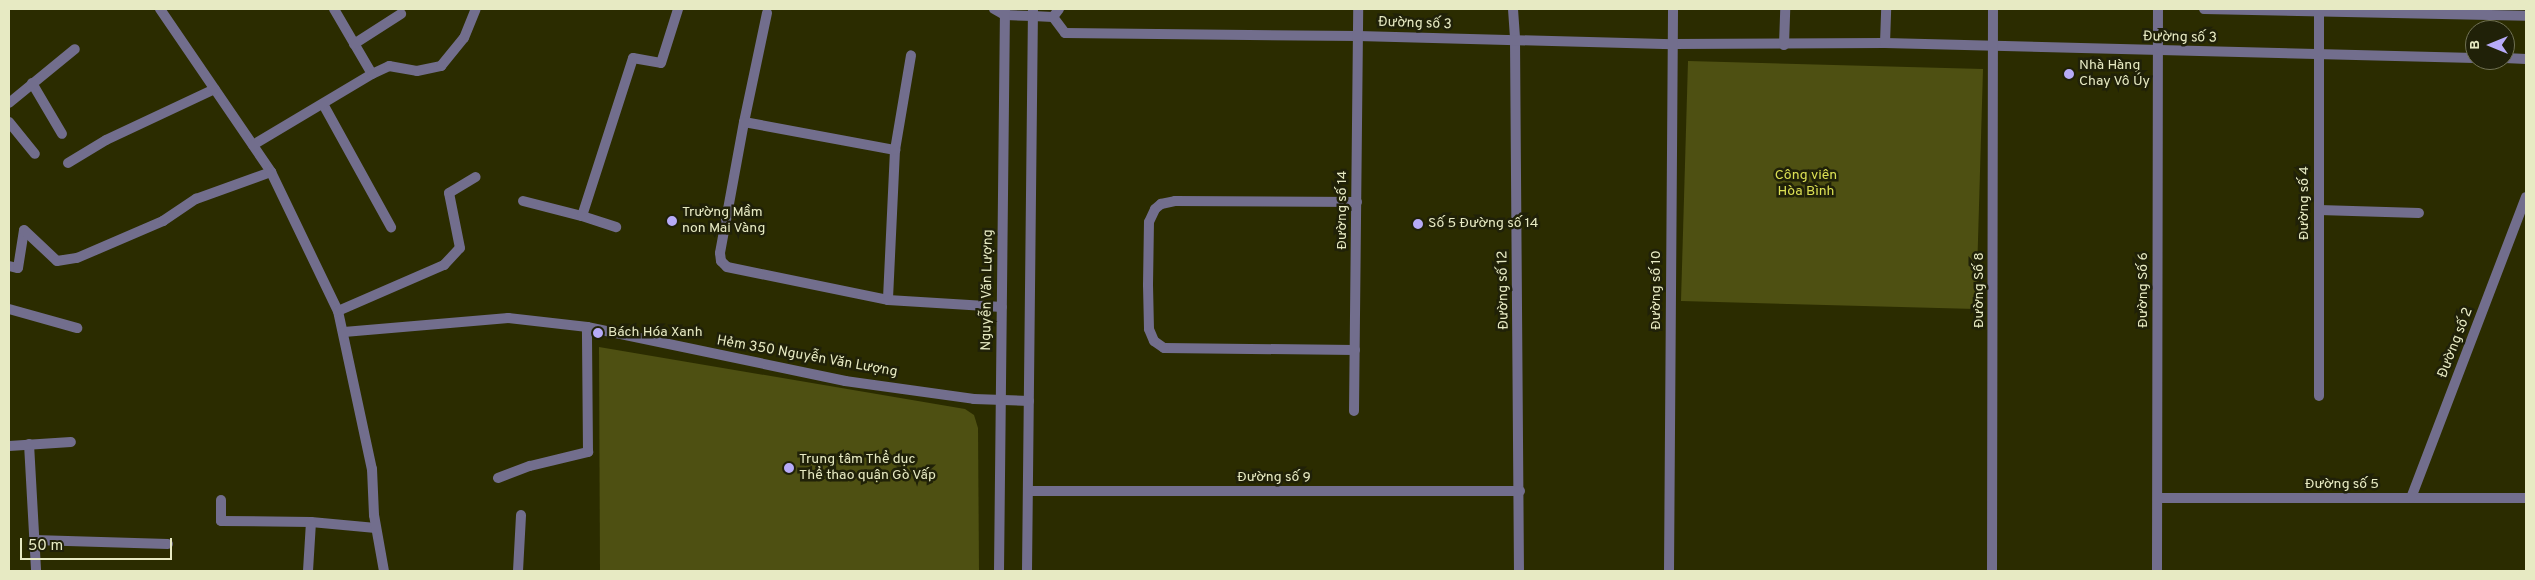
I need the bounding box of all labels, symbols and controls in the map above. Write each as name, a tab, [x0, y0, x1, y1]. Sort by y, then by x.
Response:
street label: Đường số 3	[1378, 14, 1452, 34]
north arrow	[2465, 20, 2515, 70]
street label: Đường số 3	[2143, 29, 2217, 47]
text: B	[2467, 40, 2484, 50]
place label: Nhà Hàng Chay Vô Úy	[2079, 58, 2151, 90]
marker: Nhà Hàng Chay Vô Úy	[2063, 68, 2075, 80]
street label: Đường số 4	[2297, 166, 2313, 240]
park label: Công viên Hòa Bình	[1775, 168, 1837, 200]
street label: Đường số 14	[1335, 171, 1351, 249]
place label: Trường Mầm non Mai Vàng	[682, 205, 766, 238]
marker: Trường Mầm non Mai Vàng	[666, 215, 678, 227]
place label: Số 5 Đường số 14	[1428, 216, 1538, 232]
marker: Số 5 Đường số 14	[1412, 218, 1424, 230]
street label: Nguyễn Văn Lượng	[979, 229, 997, 351]
street label: Đường số 12	[1495, 250, 1513, 330]
street label: Đường số 10	[1649, 250, 1665, 330]
street label: Đường Số 8	[1972, 252, 1988, 328]
street label: Đường Số 6	[2136, 252, 2152, 328]
street label: Đường số 2	[2435, 305, 2477, 381]
place label: Bách Hóa Xanh	[608, 325, 703, 341]
marker: Bách Hóa Xanh	[592, 327, 604, 339]
street label: Hẻm 350 Nguyễn Văn Lượng	[715, 333, 899, 381]
place label: Trung tâm Thể dục Thể thao quận Gò Vấp	[799, 452, 936, 484]
marker: Trung tâm Thể dục Thể thao quận Gò Vấp	[783, 462, 795, 474]
street label: Đường số 9	[1237, 470, 1311, 486]
street label: Đường số 5	[2305, 477, 2379, 493]
scale bar	[22, 528, 175, 560]
text: 50 m	[28, 537, 63, 556]

